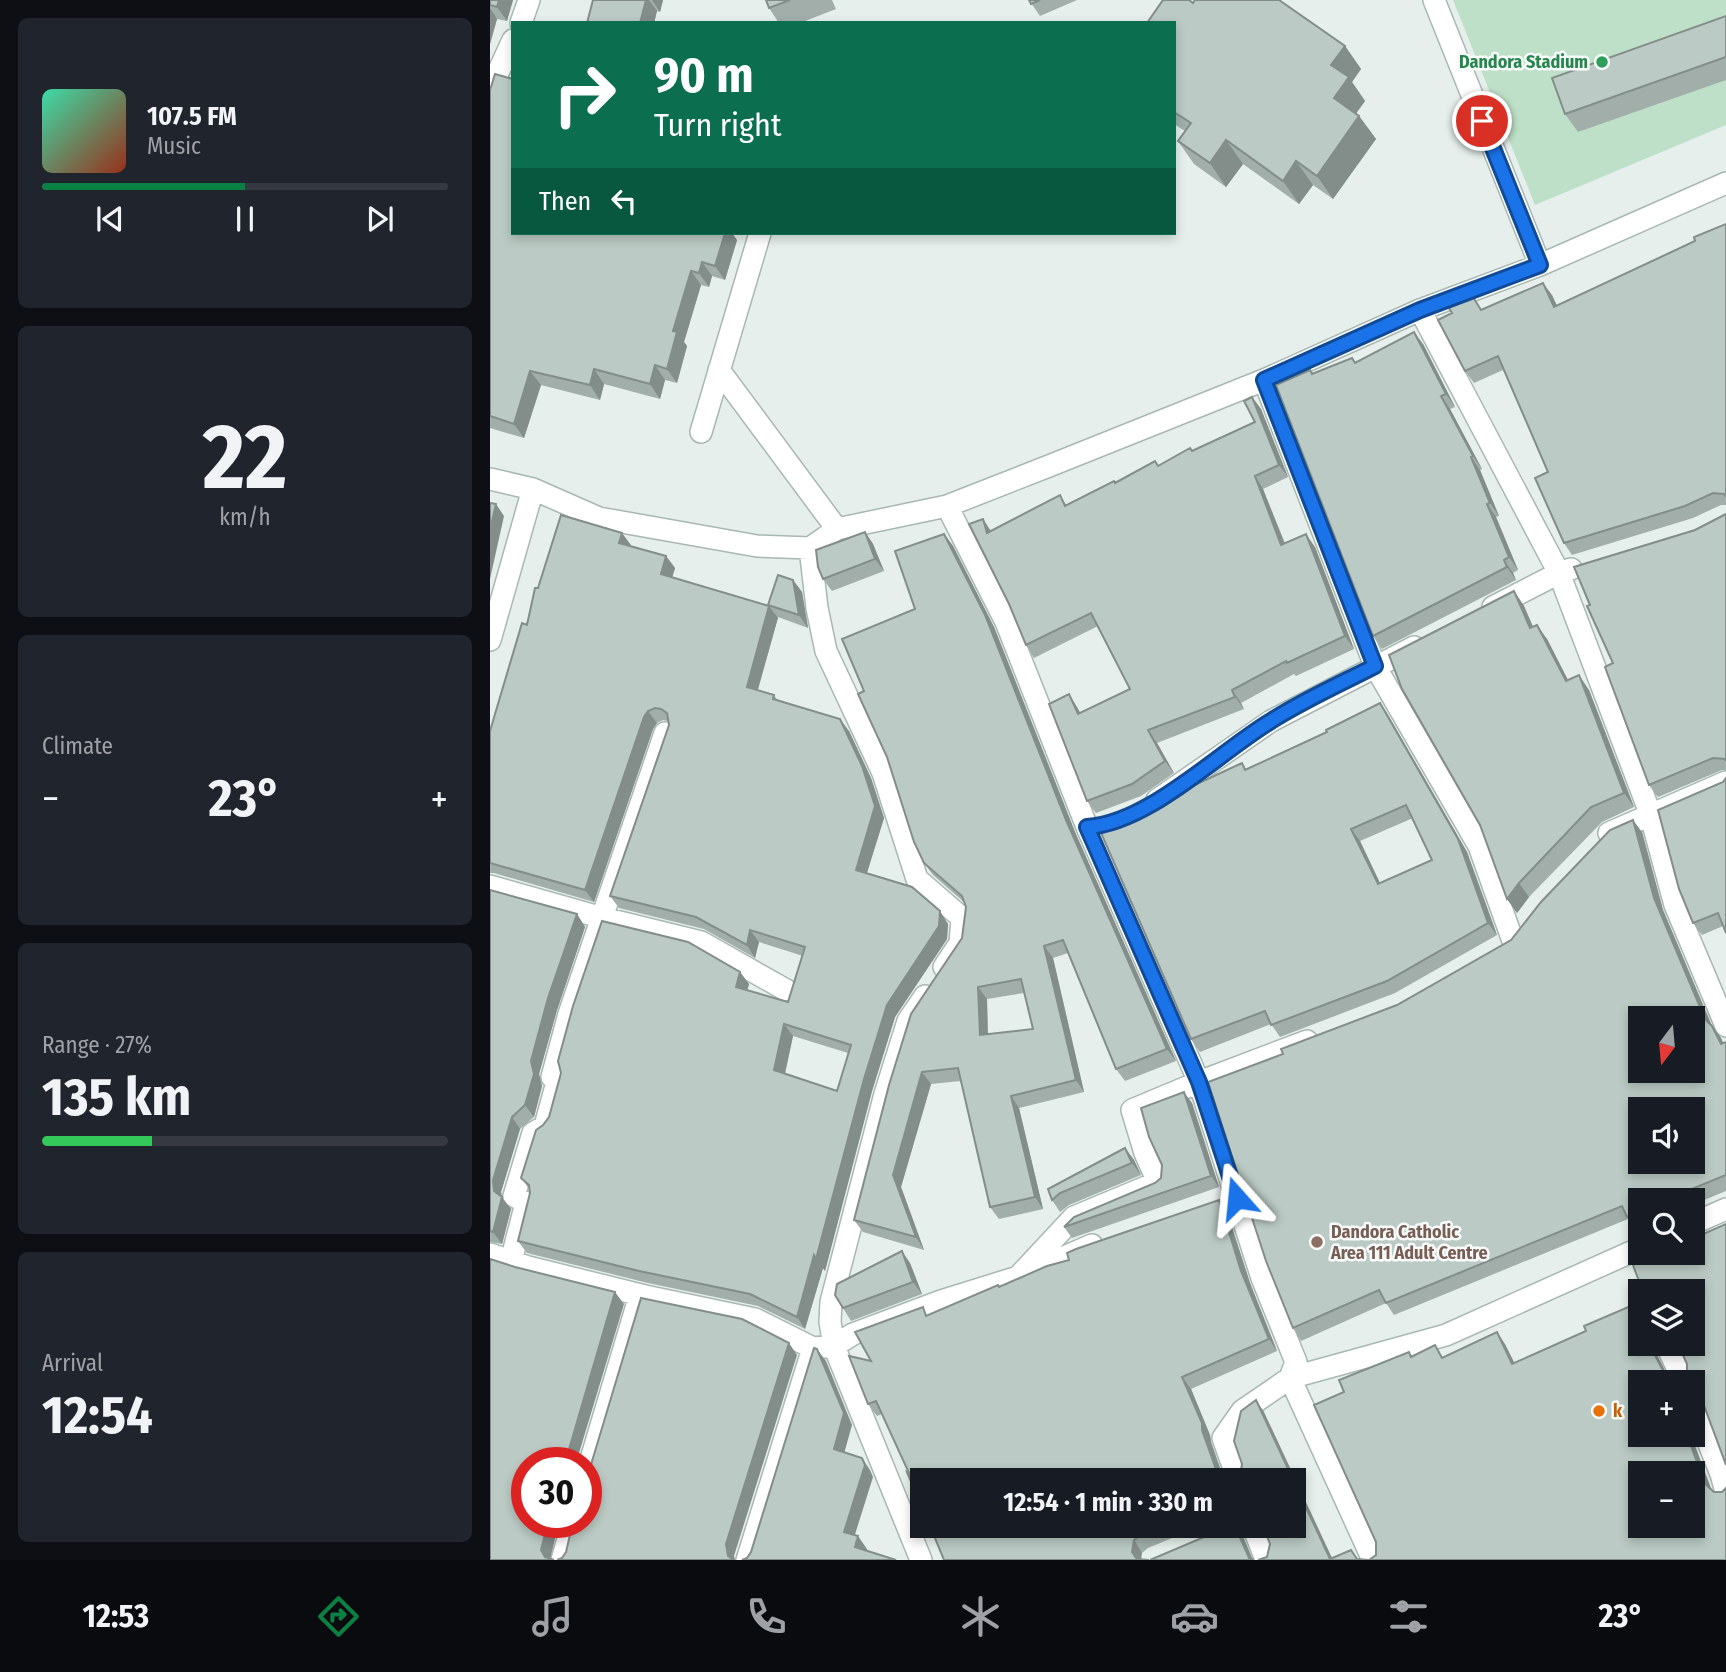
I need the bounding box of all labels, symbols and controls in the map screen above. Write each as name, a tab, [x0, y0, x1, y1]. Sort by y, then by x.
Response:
text: 90 m	[654, 46, 754, 105]
icon: right	[539, 49, 630, 140]
place label: Dandora Stadium	[1459, 51, 1588, 73]
marker: Dandora Stadium	[1594, 54, 1610, 70]
pin	[1452, 91, 1512, 151]
text: 107.5 FM	[147, 101, 237, 132]
icon: arrive	[1463, 102, 1501, 140]
text: Turn right	[654, 106, 781, 144]
text: Music	[147, 132, 201, 160]
icon: left	[605, 182, 643, 220]
text: Then	[539, 186, 591, 217]
icon: previous	[91, 200, 129, 238]
icon: pause	[226, 200, 264, 238]
icon: next	[361, 200, 399, 238]
text: 22	[203, 403, 287, 512]
text: km/h	[219, 503, 271, 531]
text: Climate	[42, 732, 113, 760]
text: 23°	[208, 767, 281, 830]
text: −	[42, 776, 59, 822]
text: +	[431, 776, 448, 822]
north arrow	[1628, 1006, 1704, 1083]
map controls	[1628, 1006, 1705, 1538]
text: Range · 27%	[42, 1031, 152, 1059]
text: 135 km	[42, 1066, 191, 1129]
button: sound	[1628, 1097, 1705, 1174]
position arrow	[1200, 1161, 1274, 1235]
button: search	[1628, 1188, 1705, 1265]
place label: Dandora Catholic Area 111 Adult Centre	[1330, 1221, 1488, 1264]
marker: Dandora Catholic Area 111 Adult Centre	[1309, 1234, 1325, 1250]
button: layers	[1628, 1279, 1705, 1356]
text: Arrival	[42, 1349, 103, 1377]
button: +	[1628, 1370, 1705, 1447]
text: 12:54	[42, 1384, 153, 1447]
place label: k	[1613, 1400, 1623, 1422]
marker: k	[1591, 1403, 1607, 1419]
speed limit sign: 30	[511, 1447, 602, 1538]
button: −	[1628, 1461, 1705, 1538]
text: 12:54 · 1 min · 330 m	[1003, 1487, 1213, 1518]
icon: directions	[314, 1592, 363, 1641]
icon: music	[528, 1592, 577, 1641]
icon: phone	[742, 1592, 791, 1641]
icon: climate	[956, 1592, 1005, 1641]
icon: car	[1170, 1592, 1219, 1641]
icon: filters	[1384, 1592, 1433, 1641]
text: 12:53	[83, 1597, 149, 1635]
text: 23°	[1598, 1597, 1643, 1635]

